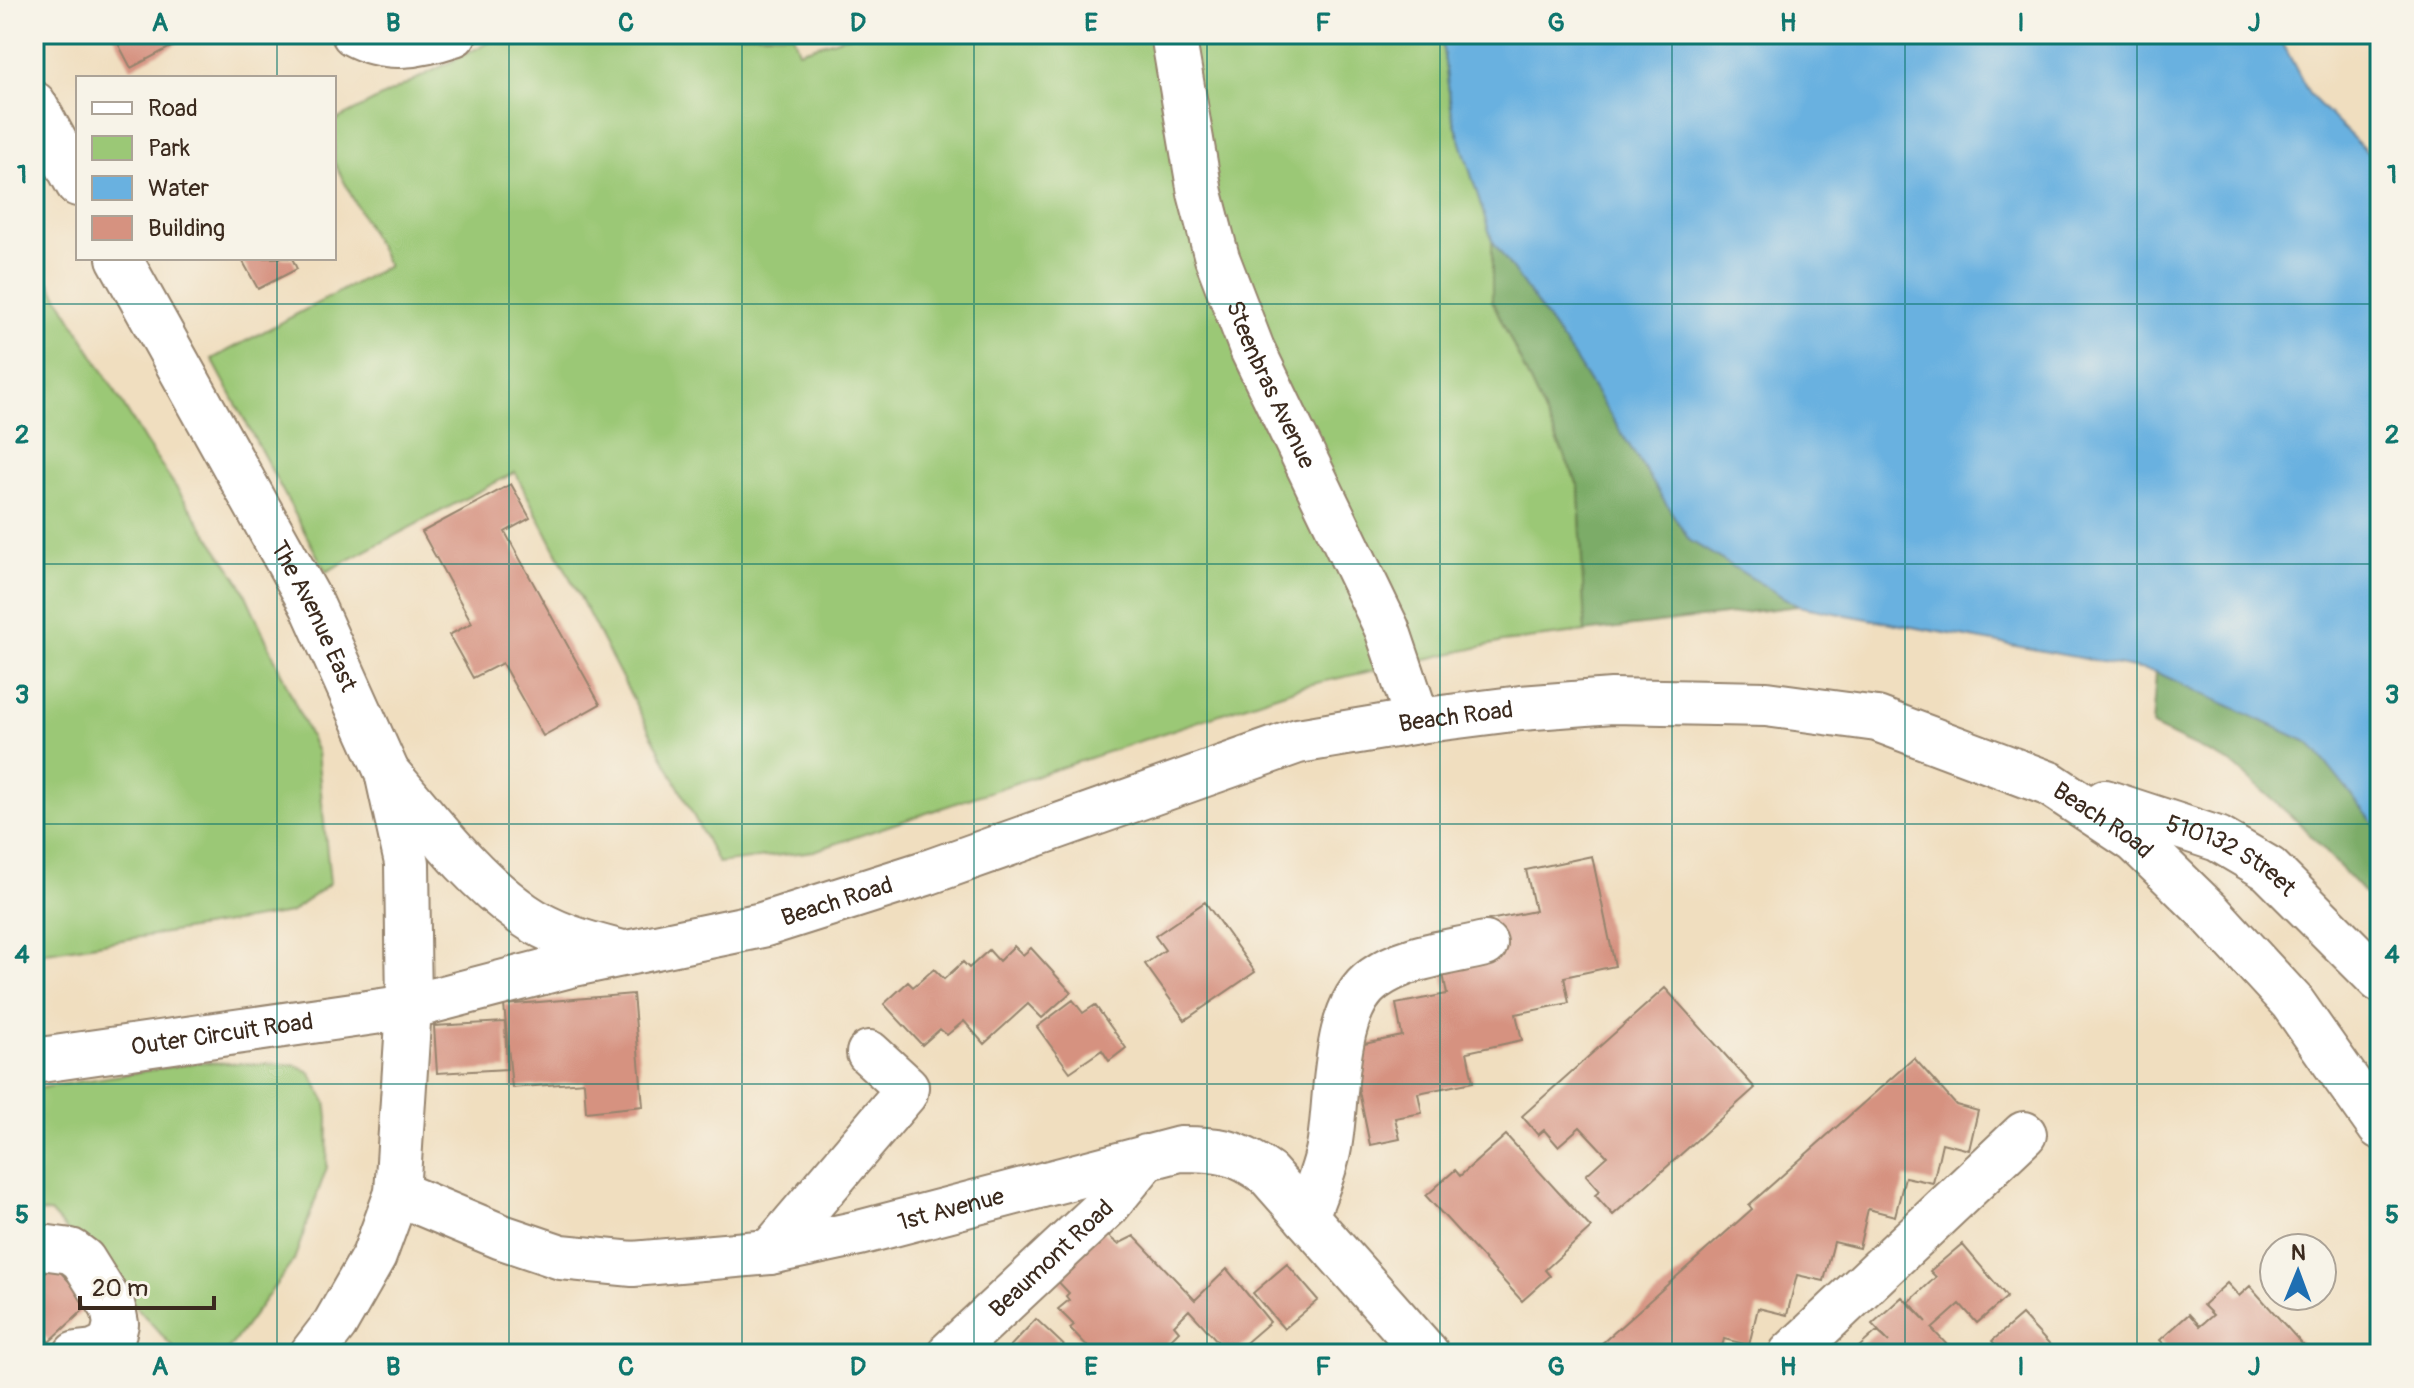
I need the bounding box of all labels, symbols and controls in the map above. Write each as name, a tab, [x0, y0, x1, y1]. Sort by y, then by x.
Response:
text: A	[152, 7, 169, 39]
text: B	[386, 7, 400, 39]
text: C	[618, 7, 634, 39]
text: D	[850, 7, 866, 39]
text: E	[1084, 7, 1098, 39]
text: F	[1315, 7, 1331, 39]
text: G	[1547, 7, 1565, 39]
text: H	[1780, 7, 1796, 39]
text: I	[2017, 7, 2025, 39]
text: J	[2248, 7, 2260, 39]
legend	[76, 76, 336, 260]
text: Road	[148, 94, 198, 123]
text: Park	[148, 134, 190, 163]
text: 1	[17, 159, 27, 191]
text: 1	[2387, 159, 2397, 191]
text: Water	[148, 174, 209, 203]
text: Building	[148, 214, 225, 243]
street label: Steenbras Avenue	[1220, 296, 1322, 473]
text: 2	[15, 419, 29, 451]
text: 2	[2385, 419, 2399, 451]
street label: The Avenue East	[265, 536, 364, 696]
text: 3	[15, 679, 29, 711]
text: 3	[2385, 679, 2399, 711]
street label: Beach Road	[1397, 695, 1515, 738]
street label: Beach Road	[2048, 776, 2159, 864]
street label: 510132 Street	[2163, 809, 2303, 903]
street label: Beach Road	[778, 870, 896, 932]
text: 4	[14, 939, 30, 971]
text: 4	[2384, 939, 2400, 971]
street label: Outer Circuit Road	[129, 1006, 315, 1061]
street label: 1st Avenue	[895, 1181, 1007, 1237]
street label: Beaumont Road	[983, 1193, 1119, 1323]
text: 5	[15, 1199, 29, 1231]
text: 5	[2385, 1199, 2399, 1231]
north arrow	[2258, 1232, 2338, 1312]
text: N	[2291, 1239, 2306, 1267]
scale bar	[80, 1260, 214, 1310]
text: 20 m	[92, 1274, 148, 1303]
text: A	[152, 1351, 169, 1383]
text: B	[386, 1351, 400, 1383]
text: C	[618, 1351, 634, 1383]
text: D	[850, 1351, 866, 1383]
text: E	[1084, 1351, 1098, 1383]
text: F	[1315, 1351, 1331, 1383]
text: G	[1547, 1351, 1565, 1383]
text: H	[1780, 1351, 1796, 1383]
text: I	[2017, 1351, 2025, 1383]
text: J	[2248, 1351, 2260, 1383]

